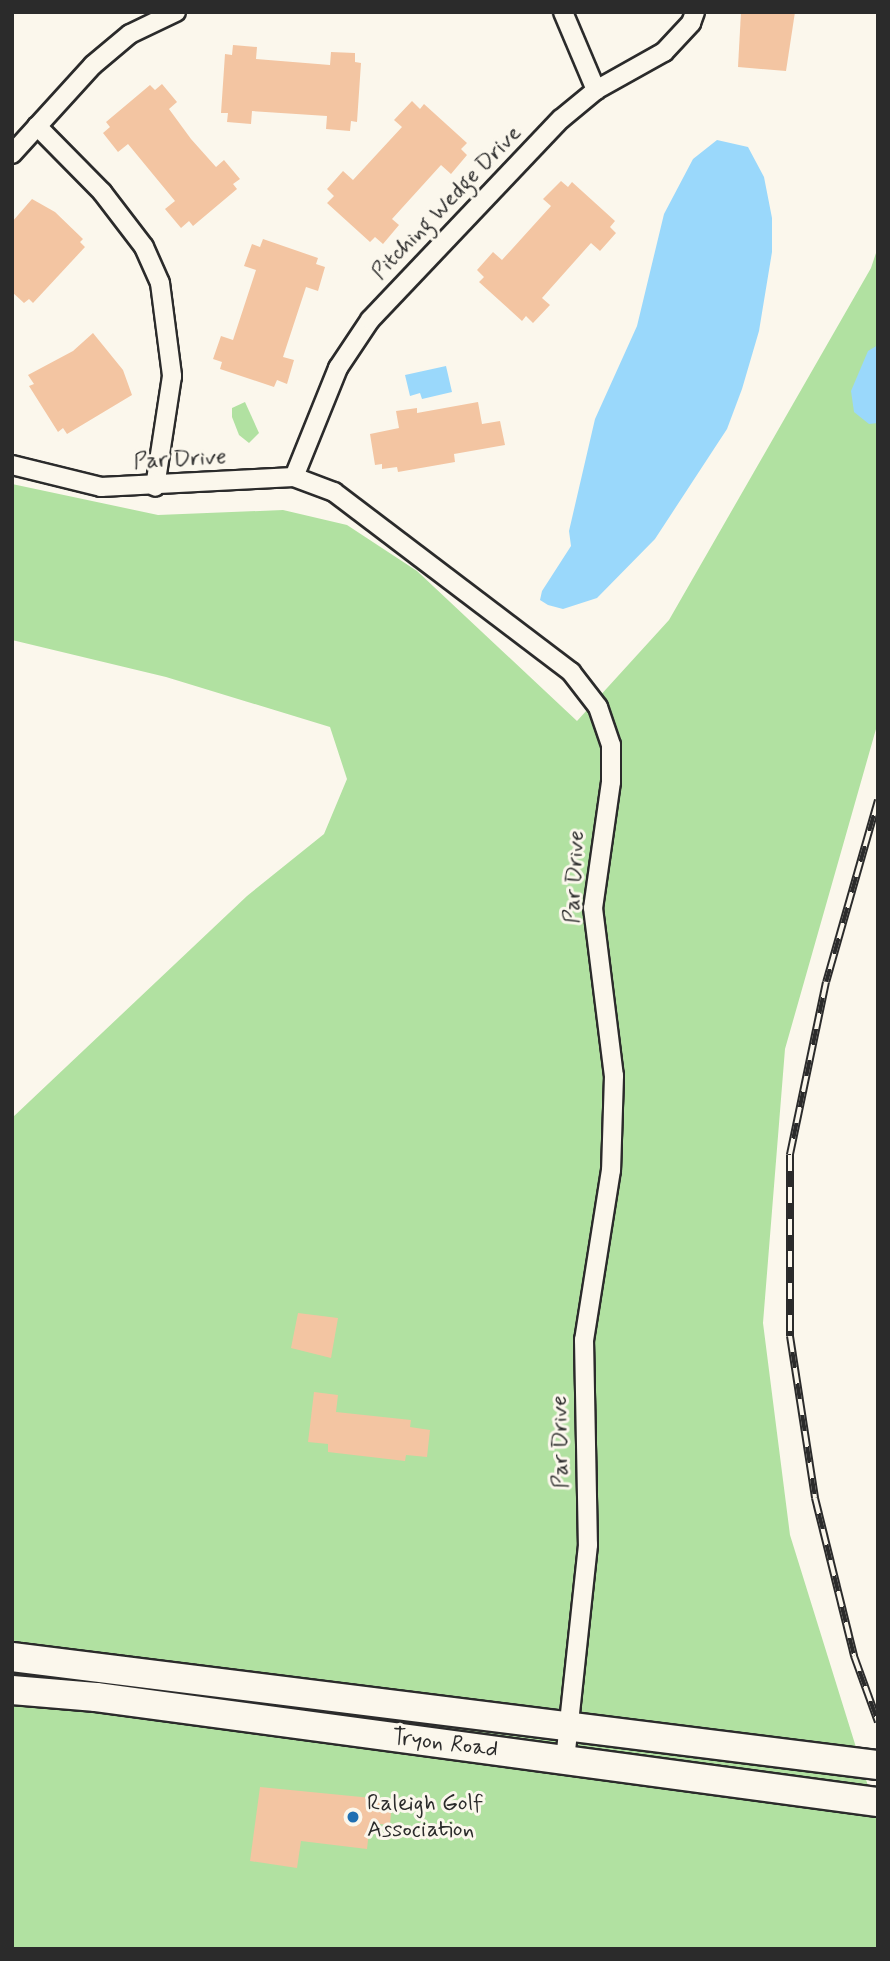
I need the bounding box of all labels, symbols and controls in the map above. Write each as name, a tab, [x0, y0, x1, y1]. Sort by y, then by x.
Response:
street label: Pitching Wedge Drive	[366, 120, 528, 286]
street label: Par Drive	[134, 444, 226, 476]
street label: Par Drive	[559, 831, 591, 923]
street label: Par Drive	[546, 1396, 576, 1488]
street label: Tryon Road	[392, 1724, 498, 1764]
place label: Raleigh Golf Association	[367, 1790, 481, 1844]
marker: Raleigh Golf Association	[345, 1809, 361, 1825]

